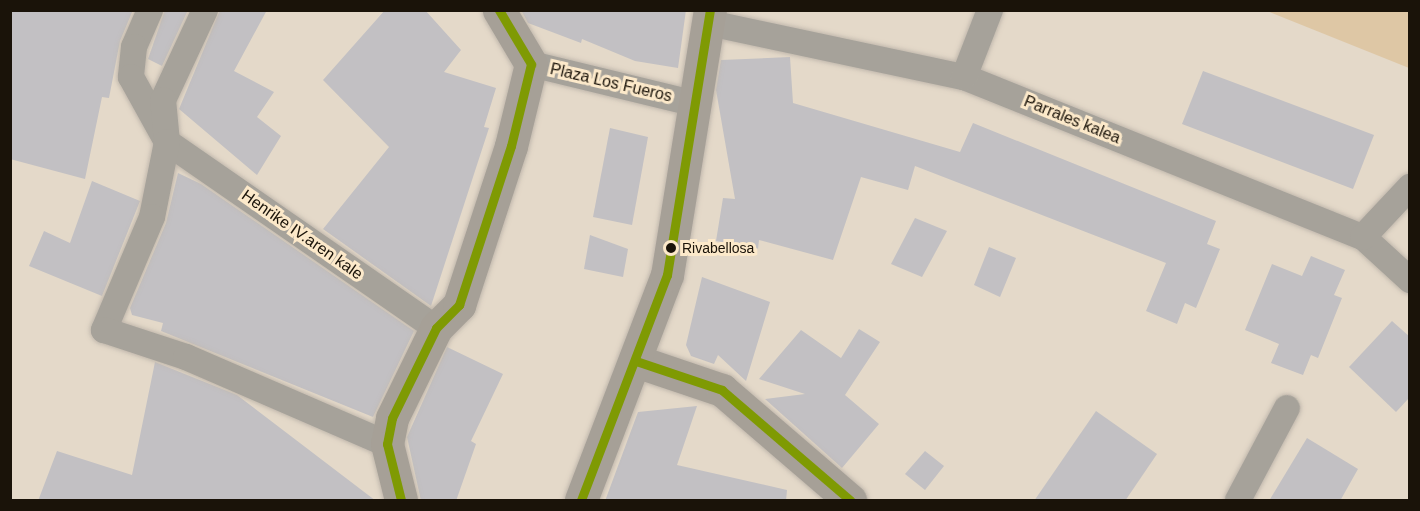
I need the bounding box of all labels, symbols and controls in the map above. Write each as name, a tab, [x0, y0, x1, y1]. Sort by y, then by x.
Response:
street label: Plaza Los Fueros	[548, 60, 674, 106]
street label: Parrales kalea	[1021, 92, 1123, 148]
street label: Henrike IV.aren kale	[238, 186, 366, 284]
place label: Rivabellosa	[682, 240, 754, 256]
marker: Rivabellosa	[665, 242, 677, 254]

